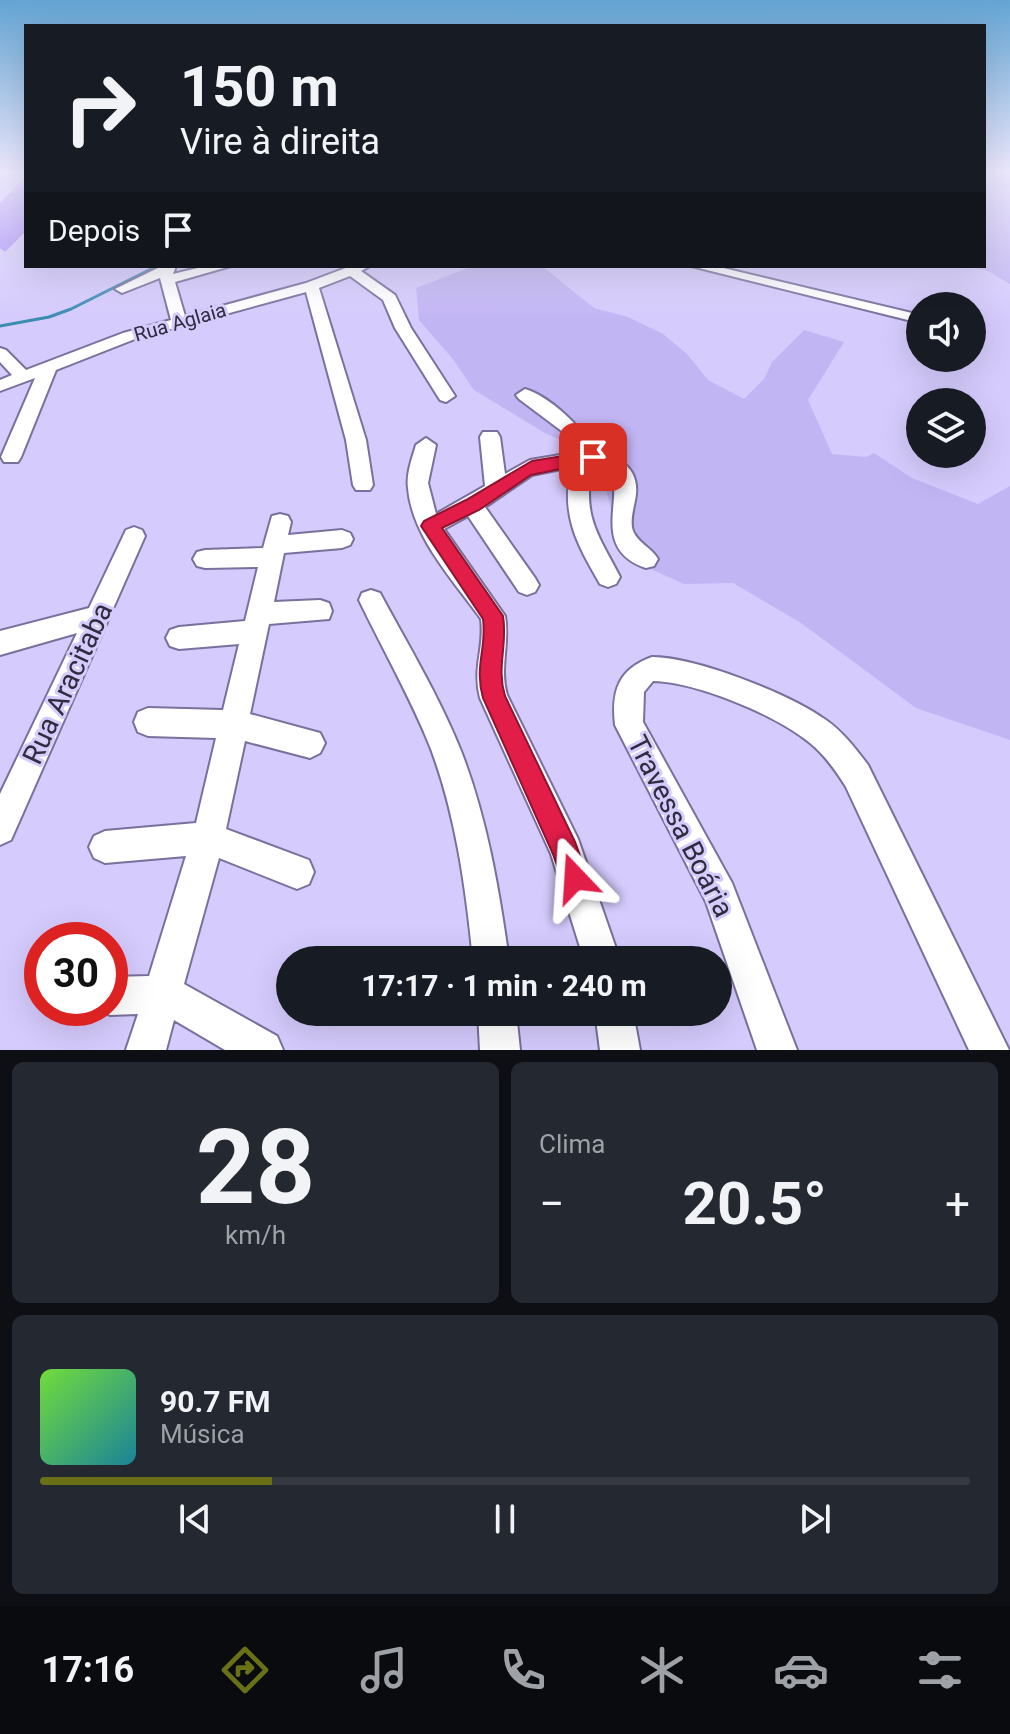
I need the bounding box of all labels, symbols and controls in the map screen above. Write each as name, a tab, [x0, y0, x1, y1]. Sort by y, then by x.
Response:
text: 150 m	[180, 54, 339, 120]
icon: right	[48, 56, 152, 160]
text: Vire à direita	[180, 121, 380, 163]
icon: arrive	[156, 208, 200, 252]
text: Depois	[48, 213, 140, 248]
map controls	[906, 292, 986, 468]
button: sound	[906, 292, 986, 372]
street label: Rua Aglaia	[131, 297, 229, 347]
button: layers	[906, 388, 986, 468]
pin	[559, 423, 627, 491]
icon: arrive	[571, 435, 615, 479]
street label: Rua Aracitaba	[16, 597, 119, 769]
street label: Travessa Boária	[621, 730, 740, 922]
position arrow	[533, 836, 617, 920]
speed limit sign: 30	[24, 922, 128, 1026]
text: 17:17 · 1 min · 240 m	[361, 968, 647, 1003]
text: 28	[196, 1107, 315, 1228]
text: Clima	[539, 1129, 606, 1159]
text: 20.5°	[683, 1168, 827, 1239]
text: −	[539, 1178, 564, 1230]
text: +	[945, 1178, 970, 1230]
text: km/h	[225, 1220, 286, 1250]
text: 90.7 FM	[160, 1384, 271, 1419]
text: Música	[160, 1419, 245, 1449]
icon: previous	[173, 1497, 217, 1541]
icon: pause	[483, 1497, 527, 1541]
icon: next	[793, 1497, 837, 1541]
icon: directions	[217, 1642, 273, 1698]
icon: music	[356, 1642, 412, 1698]
icon: phone	[495, 1642, 551, 1698]
icon: climate	[634, 1642, 690, 1698]
icon: car	[773, 1642, 829, 1698]
icon: filters	[912, 1642, 968, 1698]
text: 17:16	[42, 1649, 134, 1691]

